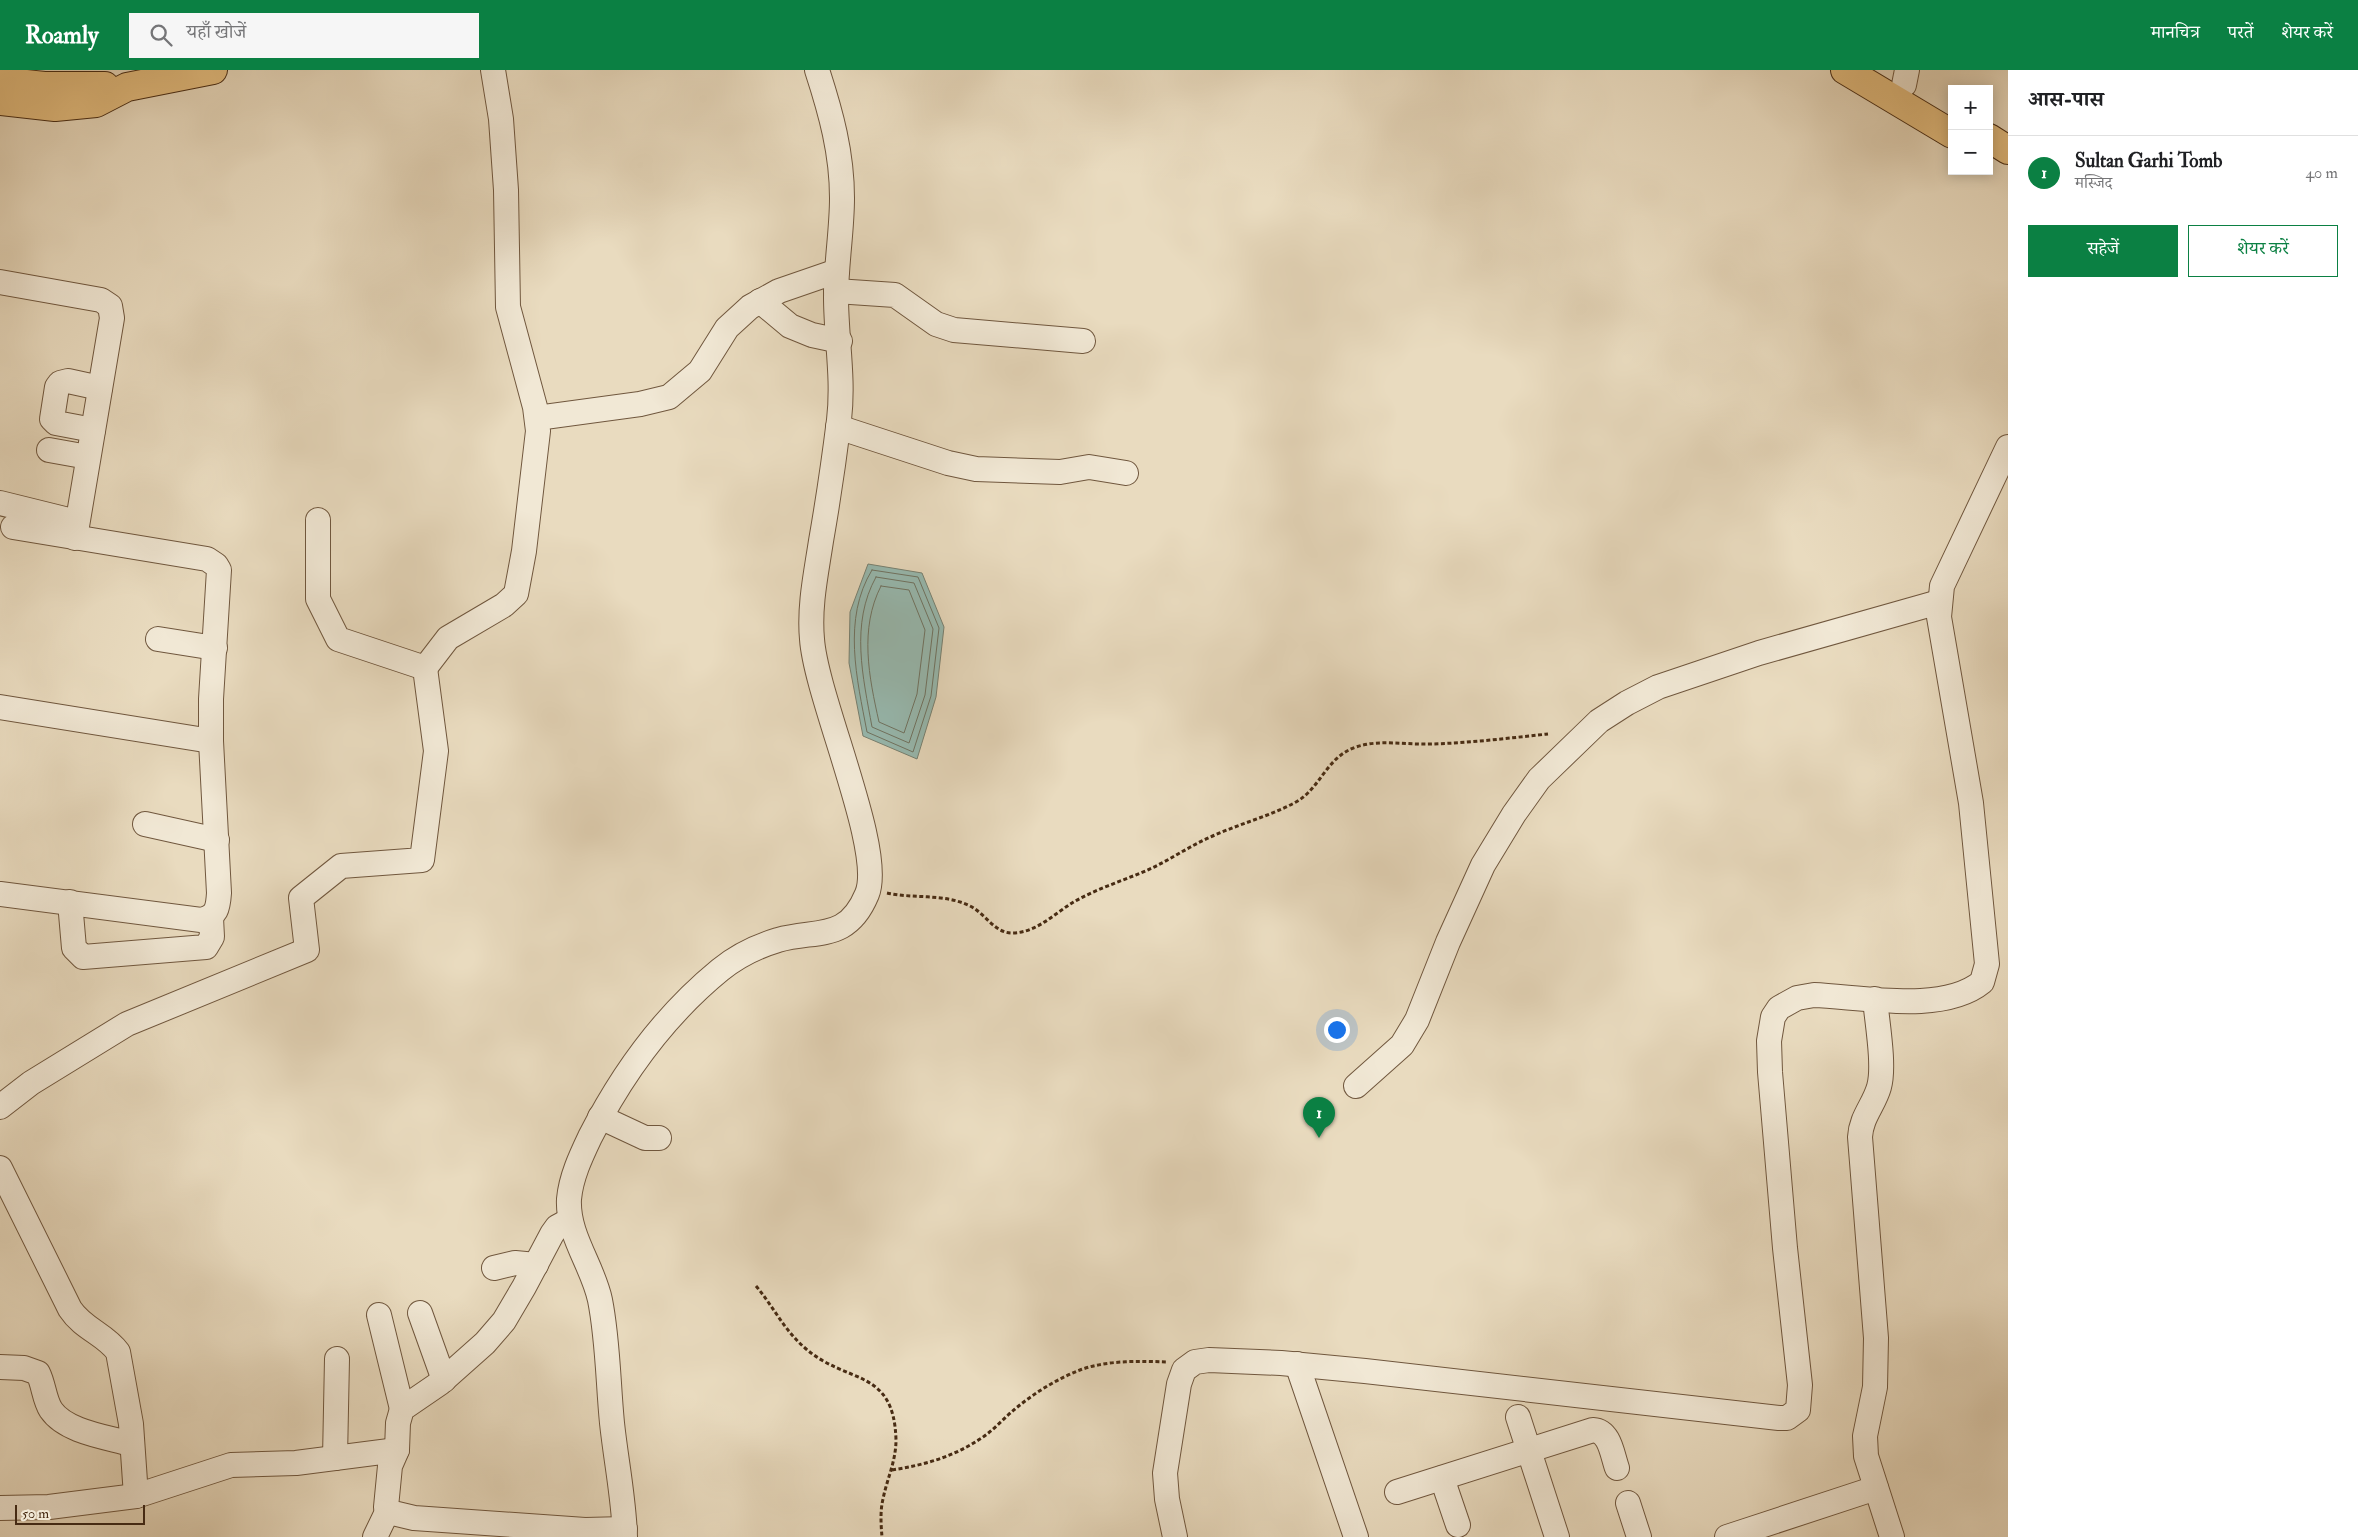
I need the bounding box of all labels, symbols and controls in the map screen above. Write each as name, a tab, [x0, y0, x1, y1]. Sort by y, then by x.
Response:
search box	[129, 13, 479, 58]
text: Roamly	[25, 20, 99, 51]
text: यहाँ खोजें	[187, 20, 246, 44]
icon: search	[147, 21, 175, 49]
text: मानचित्र	[2151, 21, 2200, 44]
text: परतें	[2228, 21, 2254, 44]
text: शेयर करें	[2282, 21, 2333, 44]
map controls	[1948, 85, 1993, 175]
button: +	[1948, 85, 1993, 130]
text: आस-पास	[2028, 86, 2104, 113]
button: −	[1948, 130, 1993, 175]
text: Sultan Garhi Tomb	[2075, 149, 2222, 173]
text: 1	[2041, 163, 2047, 183]
text: 40 m	[2305, 163, 2338, 183]
text: मस्जिद	[2075, 173, 2112, 193]
button: सहेजें	[2028, 225, 2178, 277]
button: शेयर करें	[2188, 225, 2338, 277]
your location	[1324, 1017, 1350, 1043]
pin: 1	[1303, 1097, 1335, 1138]
scale bar	[15, 1502, 145, 1525]
text: 50 m	[22, 1505, 49, 1522]

